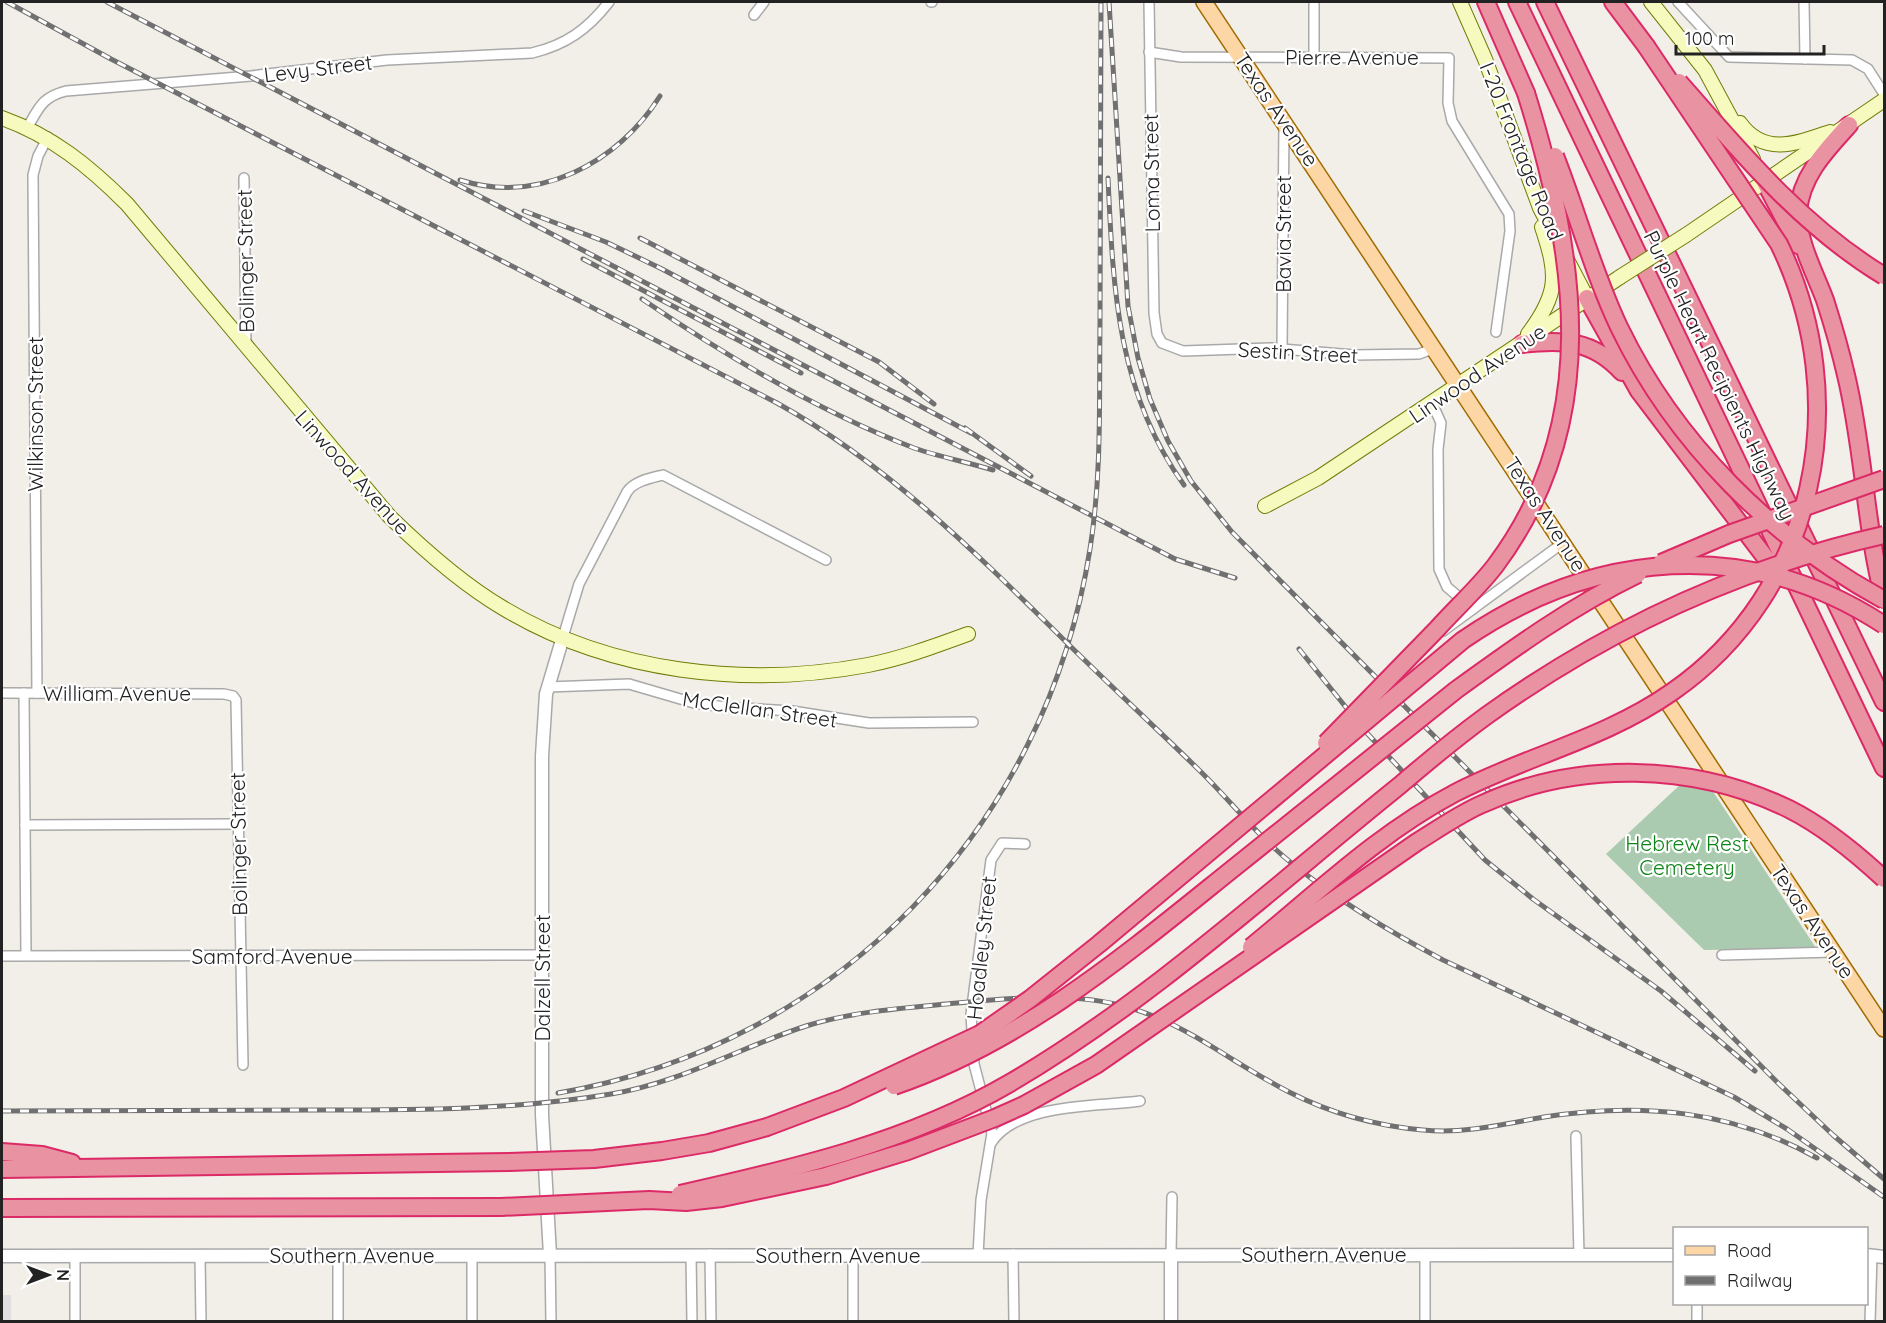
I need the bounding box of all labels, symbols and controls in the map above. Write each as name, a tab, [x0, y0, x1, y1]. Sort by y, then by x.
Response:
scale bar	[1676, 18, 1824, 56]
text: 100 m	[1685, 27, 1734, 50]
street label: Pierre Avenue	[1285, 44, 1419, 70]
street label: Texas Avenue	[1229, 47, 1325, 171]
street label: Levy Street	[262, 48, 374, 88]
street label: I-20 Frontage Road	[1474, 58, 1570, 244]
street label: Loma Street	[1137, 113, 1165, 233]
street label: Bavia Street	[1270, 175, 1296, 293]
street label: Bolinger Street	[231, 189, 259, 333]
street label: Purple Heart Recipients Highway	[1638, 226, 1802, 524]
street label: Linwood Avenue	[1404, 318, 1550, 428]
street label: Wilkinson Street	[22, 336, 48, 492]
street label: Sestin Street	[1237, 336, 1359, 368]
street label: Linwood Avenue	[290, 404, 416, 540]
street label: Texas Avenue	[1499, 451, 1593, 577]
street label: William Avenue	[43, 680, 191, 706]
street label: McClellan Street	[681, 685, 839, 733]
street label: Bolinger Street	[224, 772, 252, 916]
park label: Hebrew Rest Cemetery	[1625, 830, 1749, 880]
street label: Texas Avenue	[1765, 859, 1861, 983]
street label: Hoadley Street	[961, 875, 1001, 1021]
street label: Dalzell Street	[529, 914, 555, 1042]
street label: Samford Avenue	[191, 943, 353, 969]
legend	[1673, 1227, 1868, 1305]
text: Road	[1727, 1239, 1772, 1262]
street label: Southern Avenue	[1241, 1241, 1407, 1267]
street label: Southern Avenue	[269, 1242, 435, 1268]
street label: Southern Avenue	[755, 1242, 921, 1268]
north arrow	[18, 1245, 78, 1305]
text: N	[53, 1269, 73, 1281]
text: Railway	[1727, 1269, 1793, 1292]

